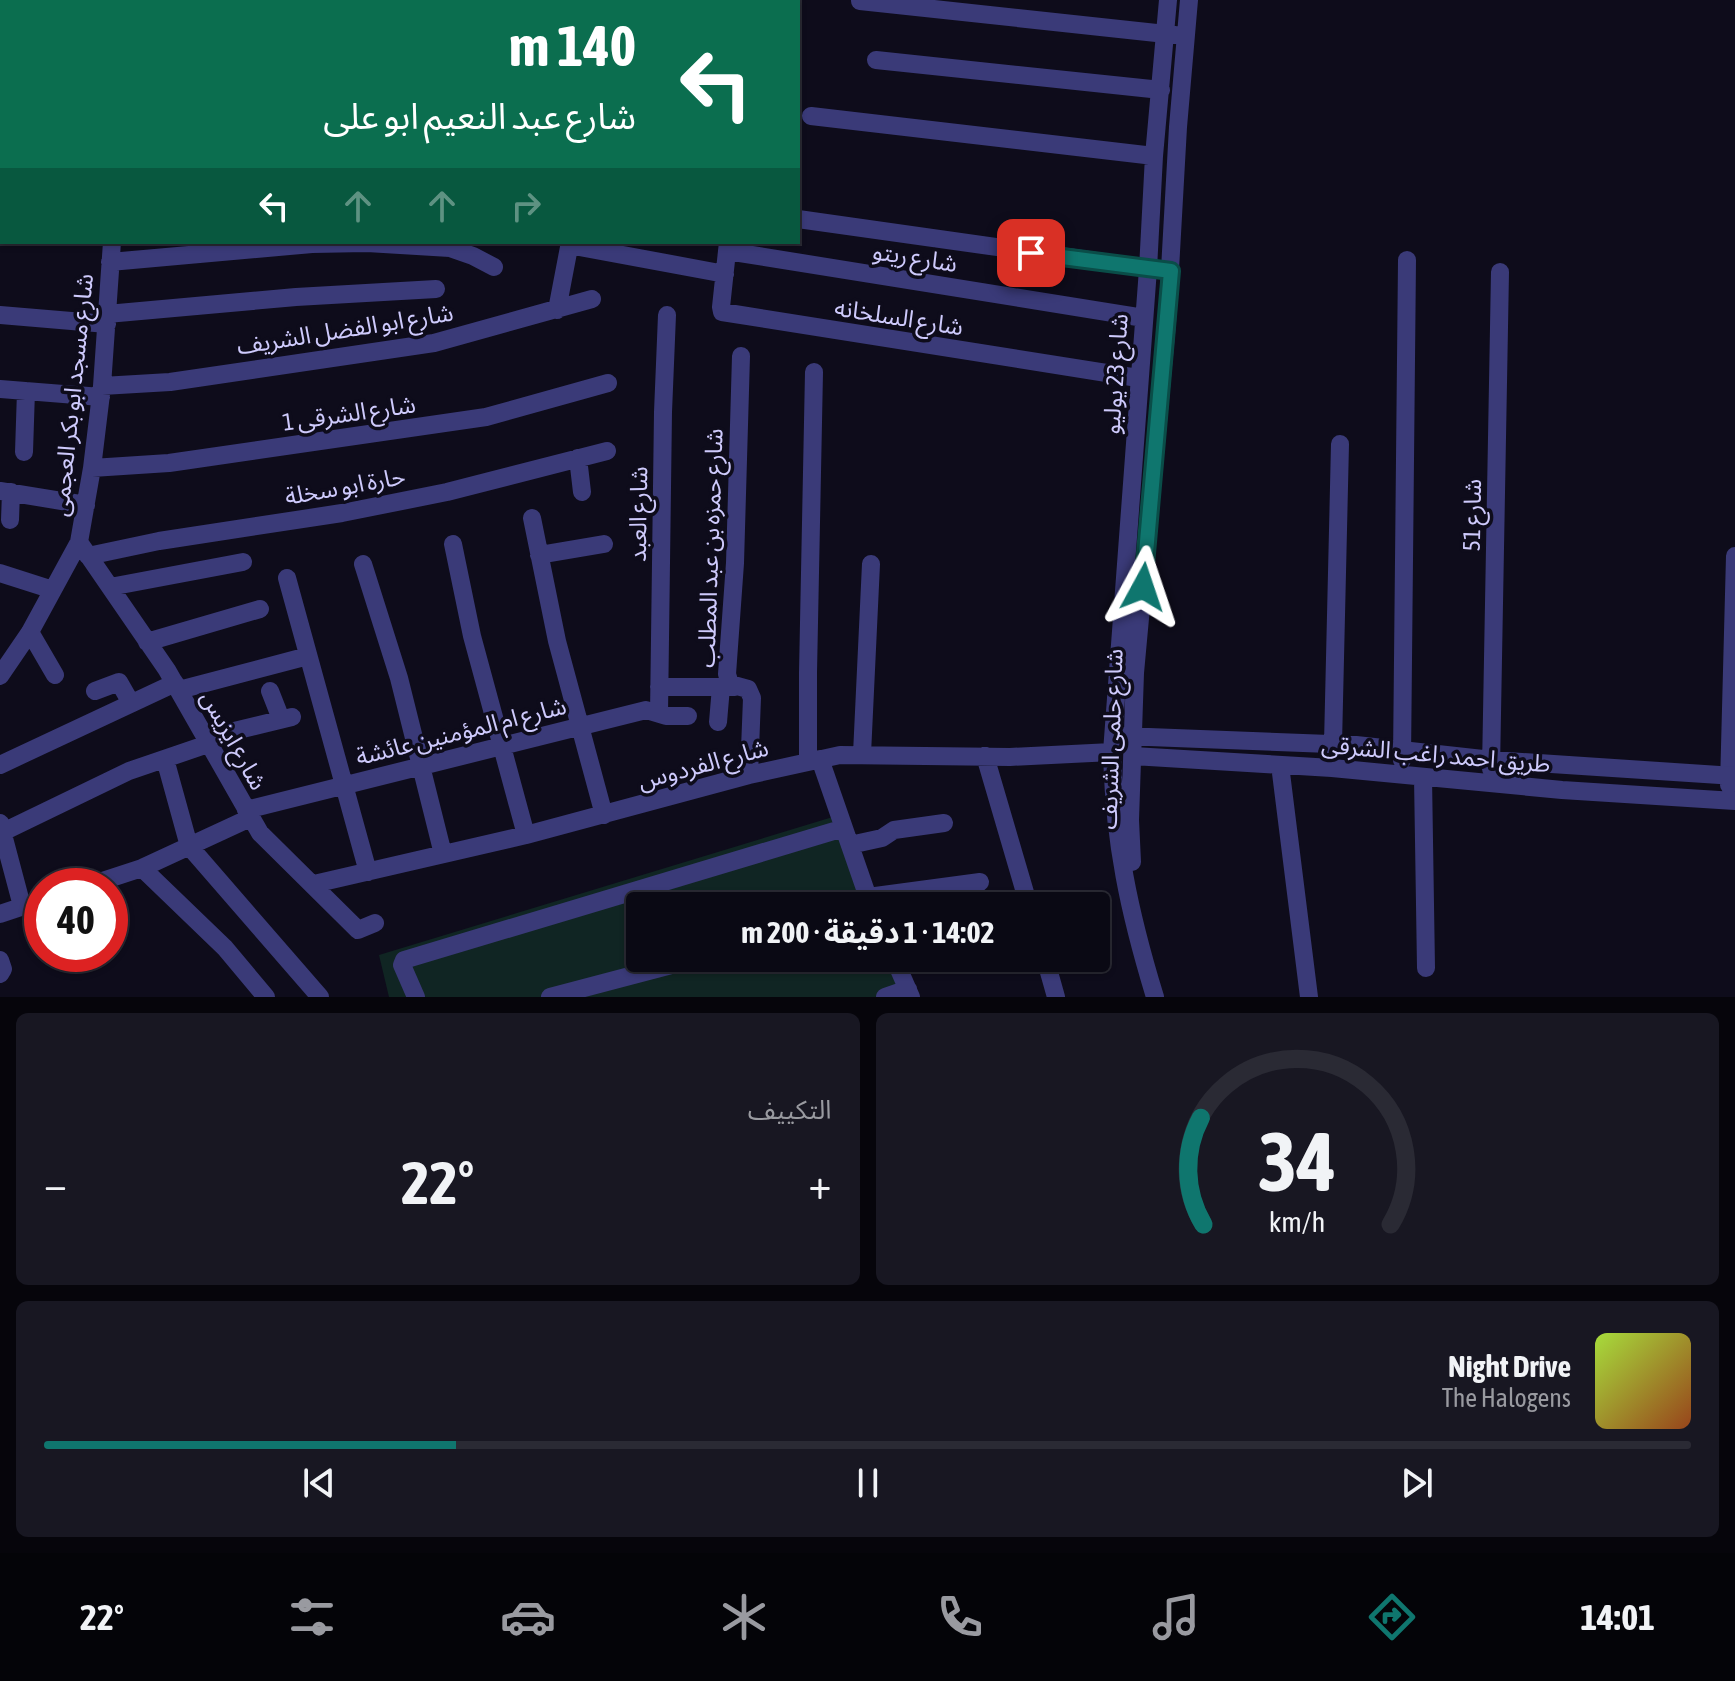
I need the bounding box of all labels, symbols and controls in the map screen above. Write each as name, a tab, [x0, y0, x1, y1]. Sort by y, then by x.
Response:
text: 140 m	[509, 14, 636, 78]
icon: left	[664, 32, 768, 136]
text: شارع عبد النعيم ابو على	[323, 95, 636, 137]
icon: left	[252, 184, 296, 228]
icon: ahead	[336, 184, 380, 228]
icon: ahead	[420, 184, 464, 228]
icon: right	[504, 184, 548, 228]
pin	[997, 219, 1065, 287]
icon: arrive	[1009, 231, 1053, 275]
street label: شارع ريتو	[870, 237, 959, 281]
street label: شارع مسجد ابو بكر العجمى	[46, 272, 102, 518]
street label: شارع السلخانه	[832, 293, 965, 344]
street label: شارع ابو الفضل الشريف	[235, 299, 456, 363]
street label: شارع 23 يوليو	[1097, 313, 1137, 436]
street label: شارع الشرقى 1	[281, 390, 418, 440]
street label: شارع حمزه بن عبد المطلب	[692, 428, 732, 668]
street label: حارة ابو سخلة	[283, 462, 407, 511]
street label: شارع العبد	[624, 466, 656, 562]
street label: شارع 51	[1458, 478, 1490, 552]
position arrow	[1101, 545, 1185, 629]
street label: شارع حلمى الشريف	[1094, 648, 1132, 830]
street label: شارع ايزيس	[192, 686, 272, 796]
street label: شارع ام المؤمنين عائشة	[353, 692, 570, 775]
street label: طريق احمد راغب الشرقى	[1320, 731, 1552, 779]
street label: شارع الفردوس	[635, 734, 772, 798]
speed limit sign: 40	[24, 868, 128, 972]
text: 14:02 · 1 دقيقة · 200 m	[741, 915, 995, 949]
text: التكييف	[748, 1095, 832, 1125]
text: 34	[1258, 1113, 1336, 1209]
text: 22°	[401, 1148, 474, 1217]
text: −	[44, 1158, 67, 1208]
text: +	[809, 1158, 832, 1208]
text: km/h	[1269, 1205, 1326, 1238]
text: Night Drive	[1448, 1349, 1571, 1383]
text: The Halogens	[1442, 1383, 1571, 1413]
icon: previous	[297, 1461, 341, 1505]
icon: pause	[846, 1461, 890, 1505]
icon: next	[1395, 1461, 1439, 1505]
icon: filters	[284, 1589, 340, 1645]
icon: car	[500, 1589, 556, 1645]
icon: climate	[716, 1589, 772, 1645]
icon: phone	[932, 1589, 988, 1645]
icon: music	[1148, 1589, 1204, 1645]
icon: directions	[1364, 1589, 1420, 1645]
text: 22°	[80, 1596, 124, 1638]
text: 14:01	[1580, 1596, 1655, 1638]

